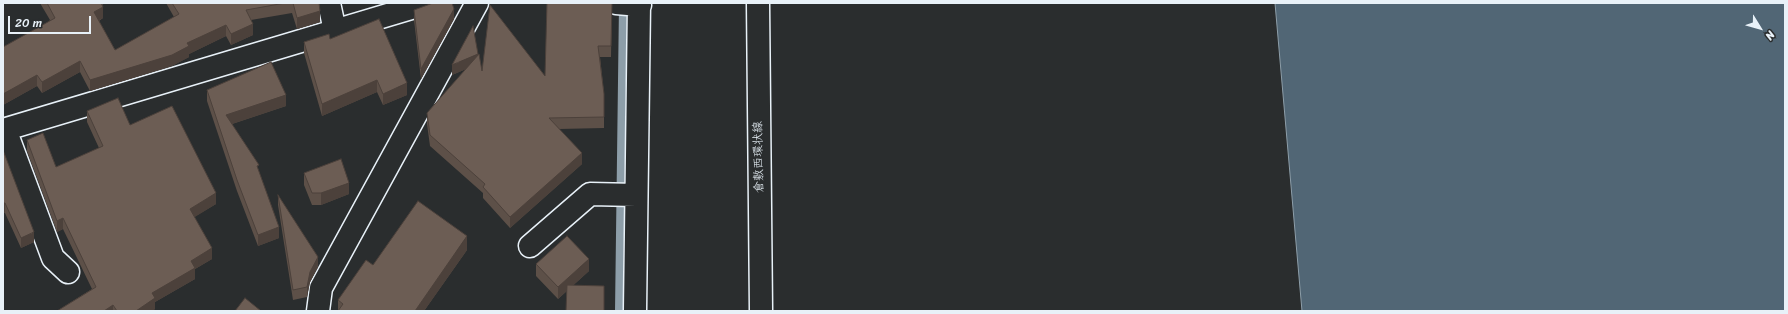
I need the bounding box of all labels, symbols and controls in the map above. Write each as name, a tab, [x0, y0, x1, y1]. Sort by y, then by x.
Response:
scale bar	[10, 8, 93, 34]
north arrow	[1740, 8, 1780, 48]
text: 20 m	[15, 12, 42, 34]
text: N	[1760, 27, 1780, 44]
street label: 倉敷西環状線	[751, 121, 767, 193]

